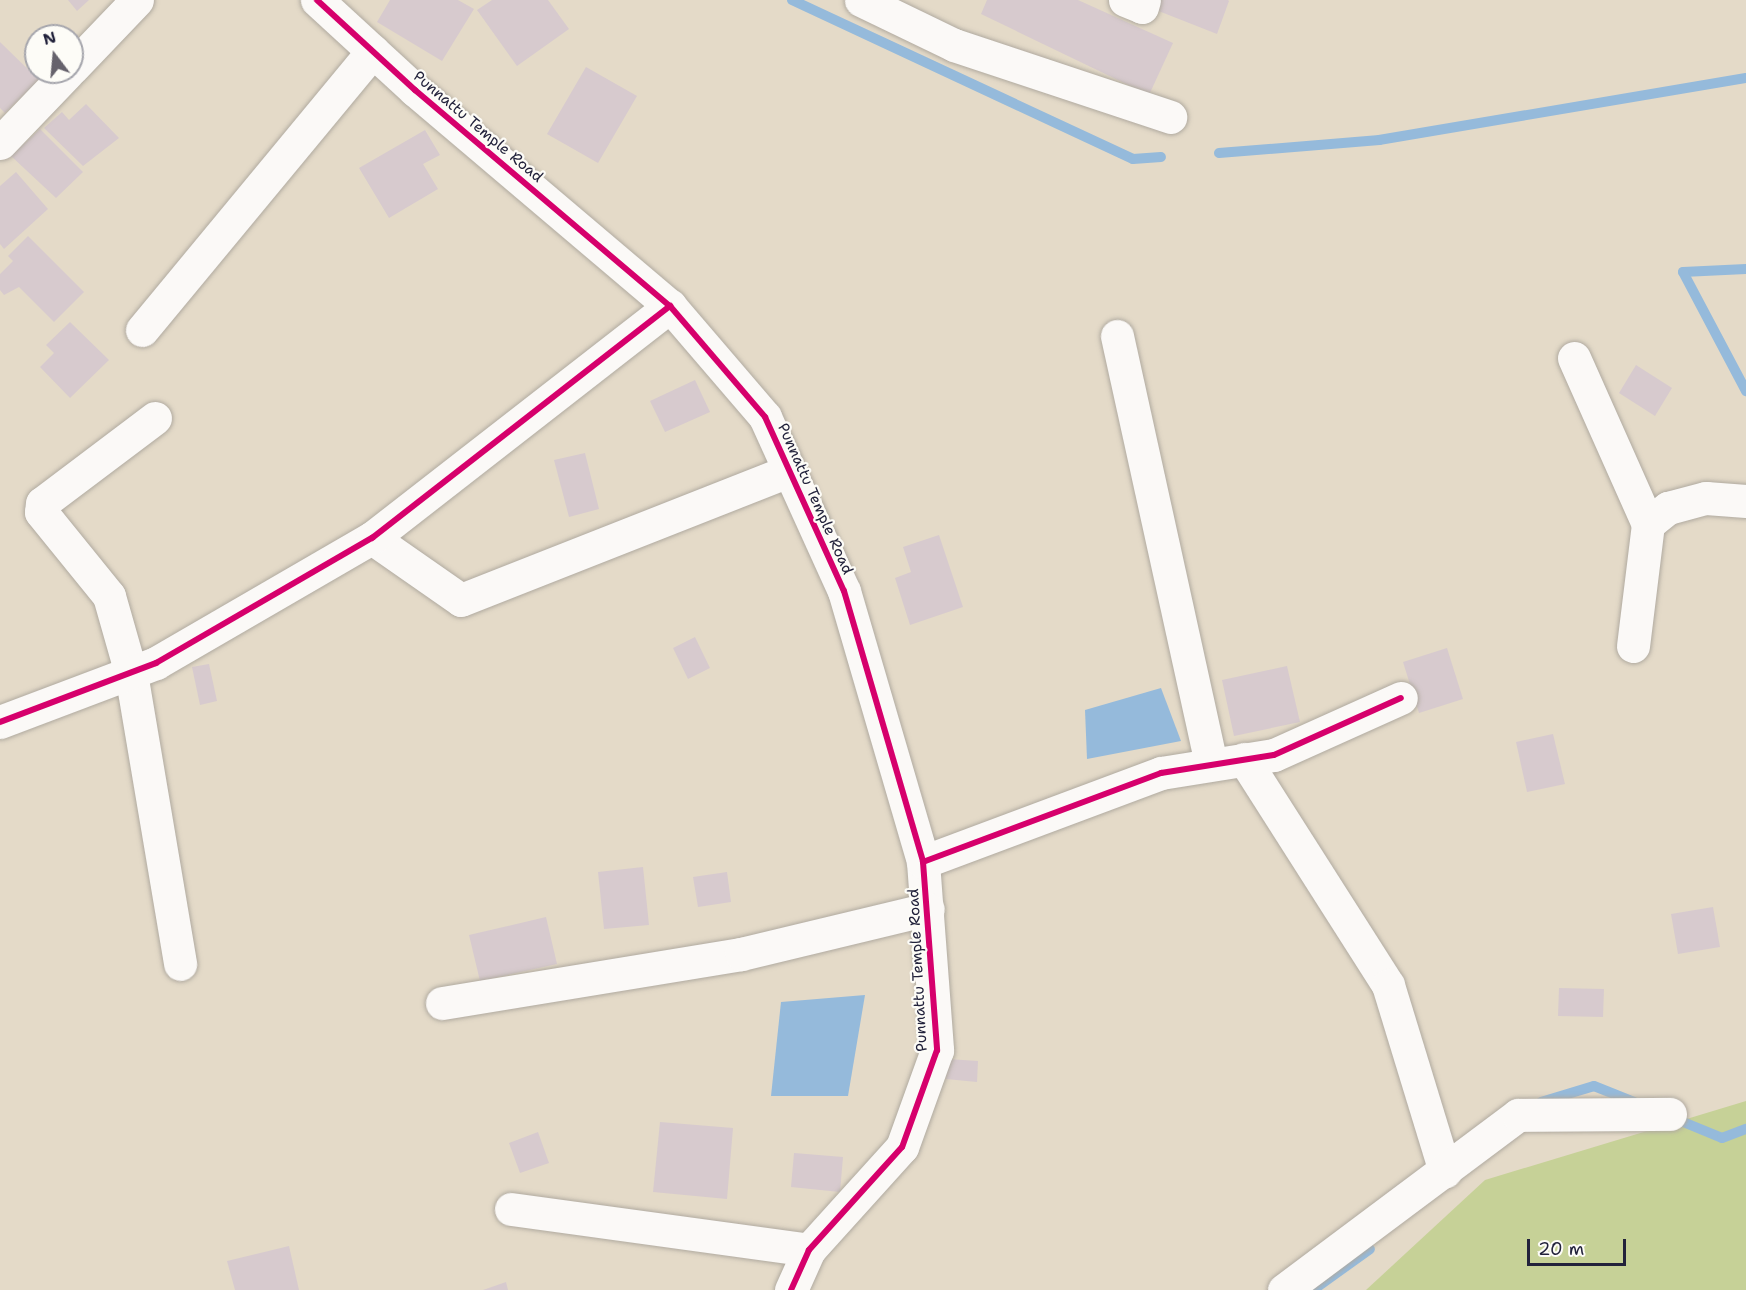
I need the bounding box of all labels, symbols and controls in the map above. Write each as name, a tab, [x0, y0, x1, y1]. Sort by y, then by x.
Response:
north arrow	[24, 24, 84, 84]
text: N	[40, 26, 58, 50]
street label: Punnattu Temple Road	[410, 68, 546, 186]
street label: Punnattu Temple Road	[774, 421, 856, 577]
street label: Punnattu Temple Road	[905, 888, 931, 1052]
scale bar	[1530, 1227, 1629, 1265]
text: 20 m	[1538, 1237, 1584, 1261]

